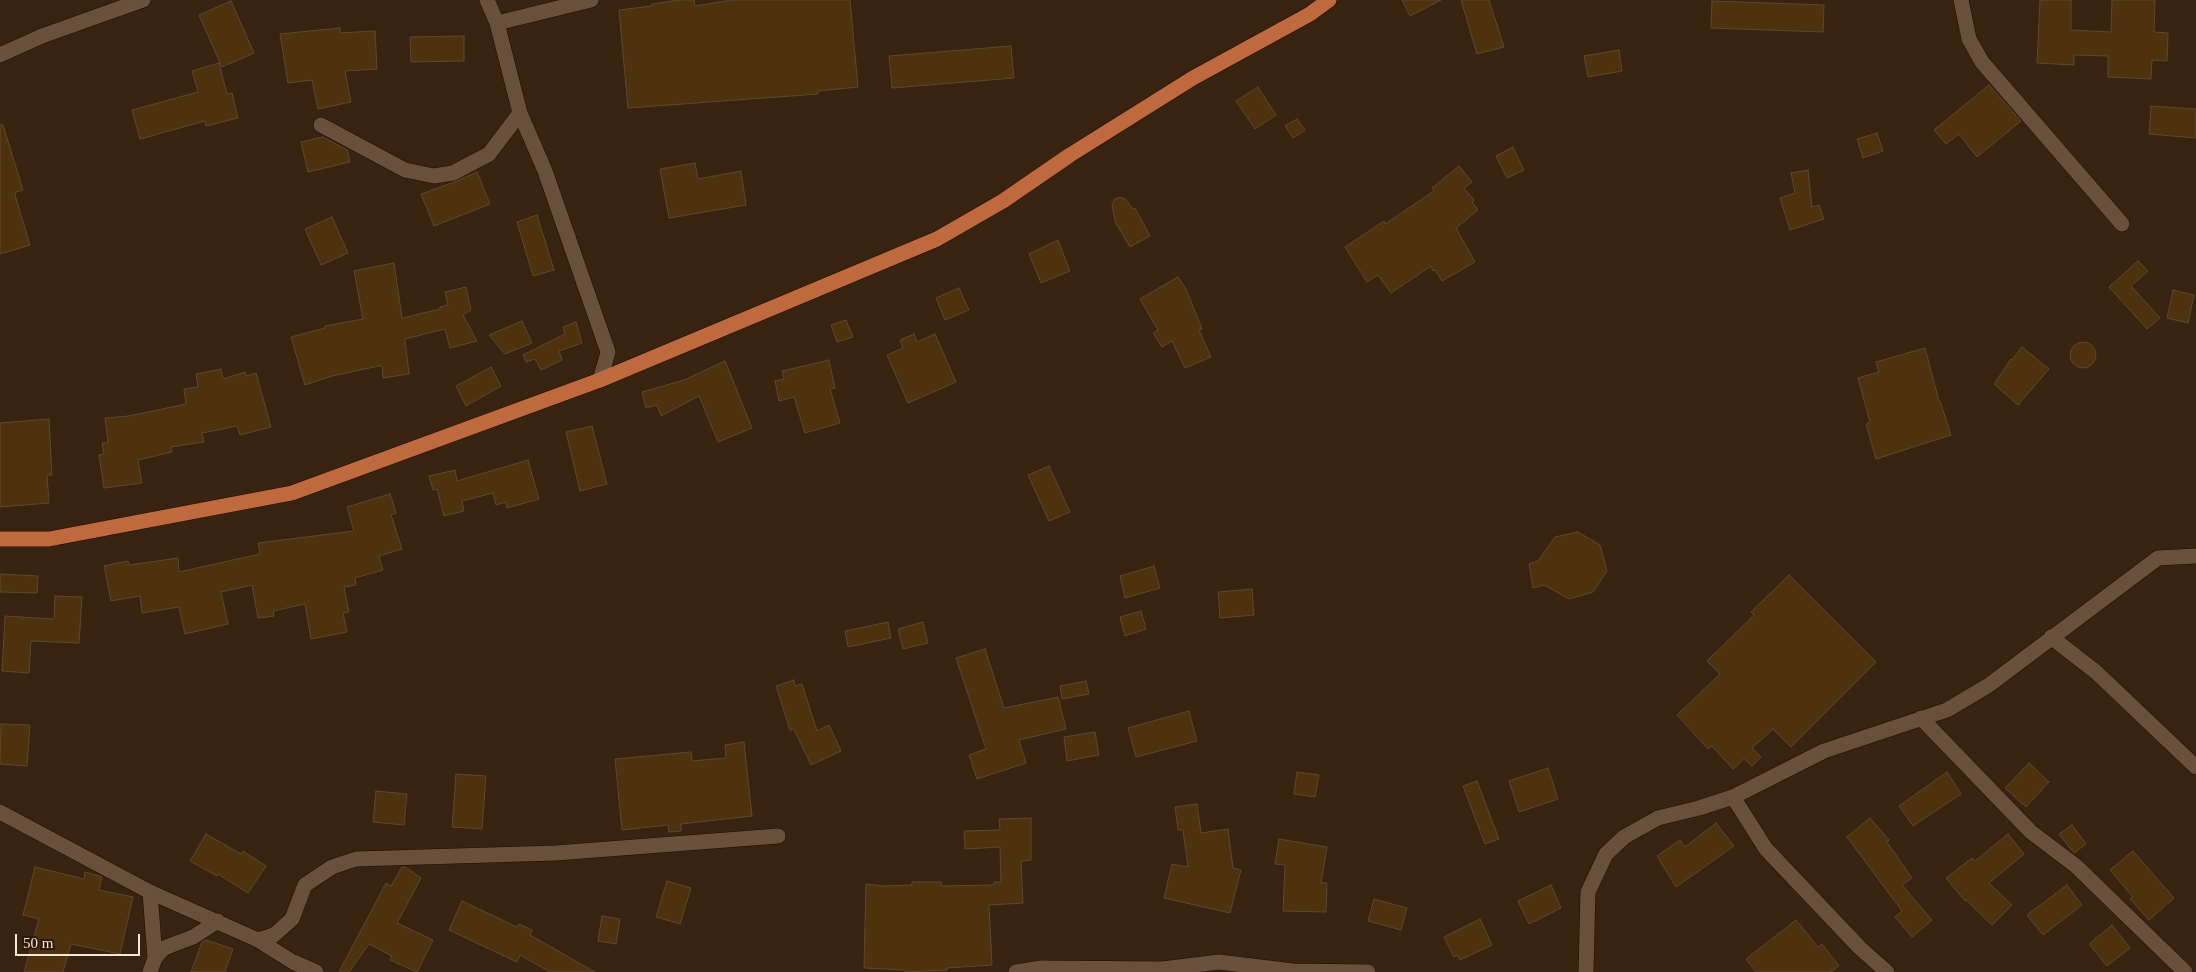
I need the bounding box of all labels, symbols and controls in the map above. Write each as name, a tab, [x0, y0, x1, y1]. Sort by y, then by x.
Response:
scale bar	[18, 924, 142, 956]
text: 50 m	[23, 935, 53, 951]

